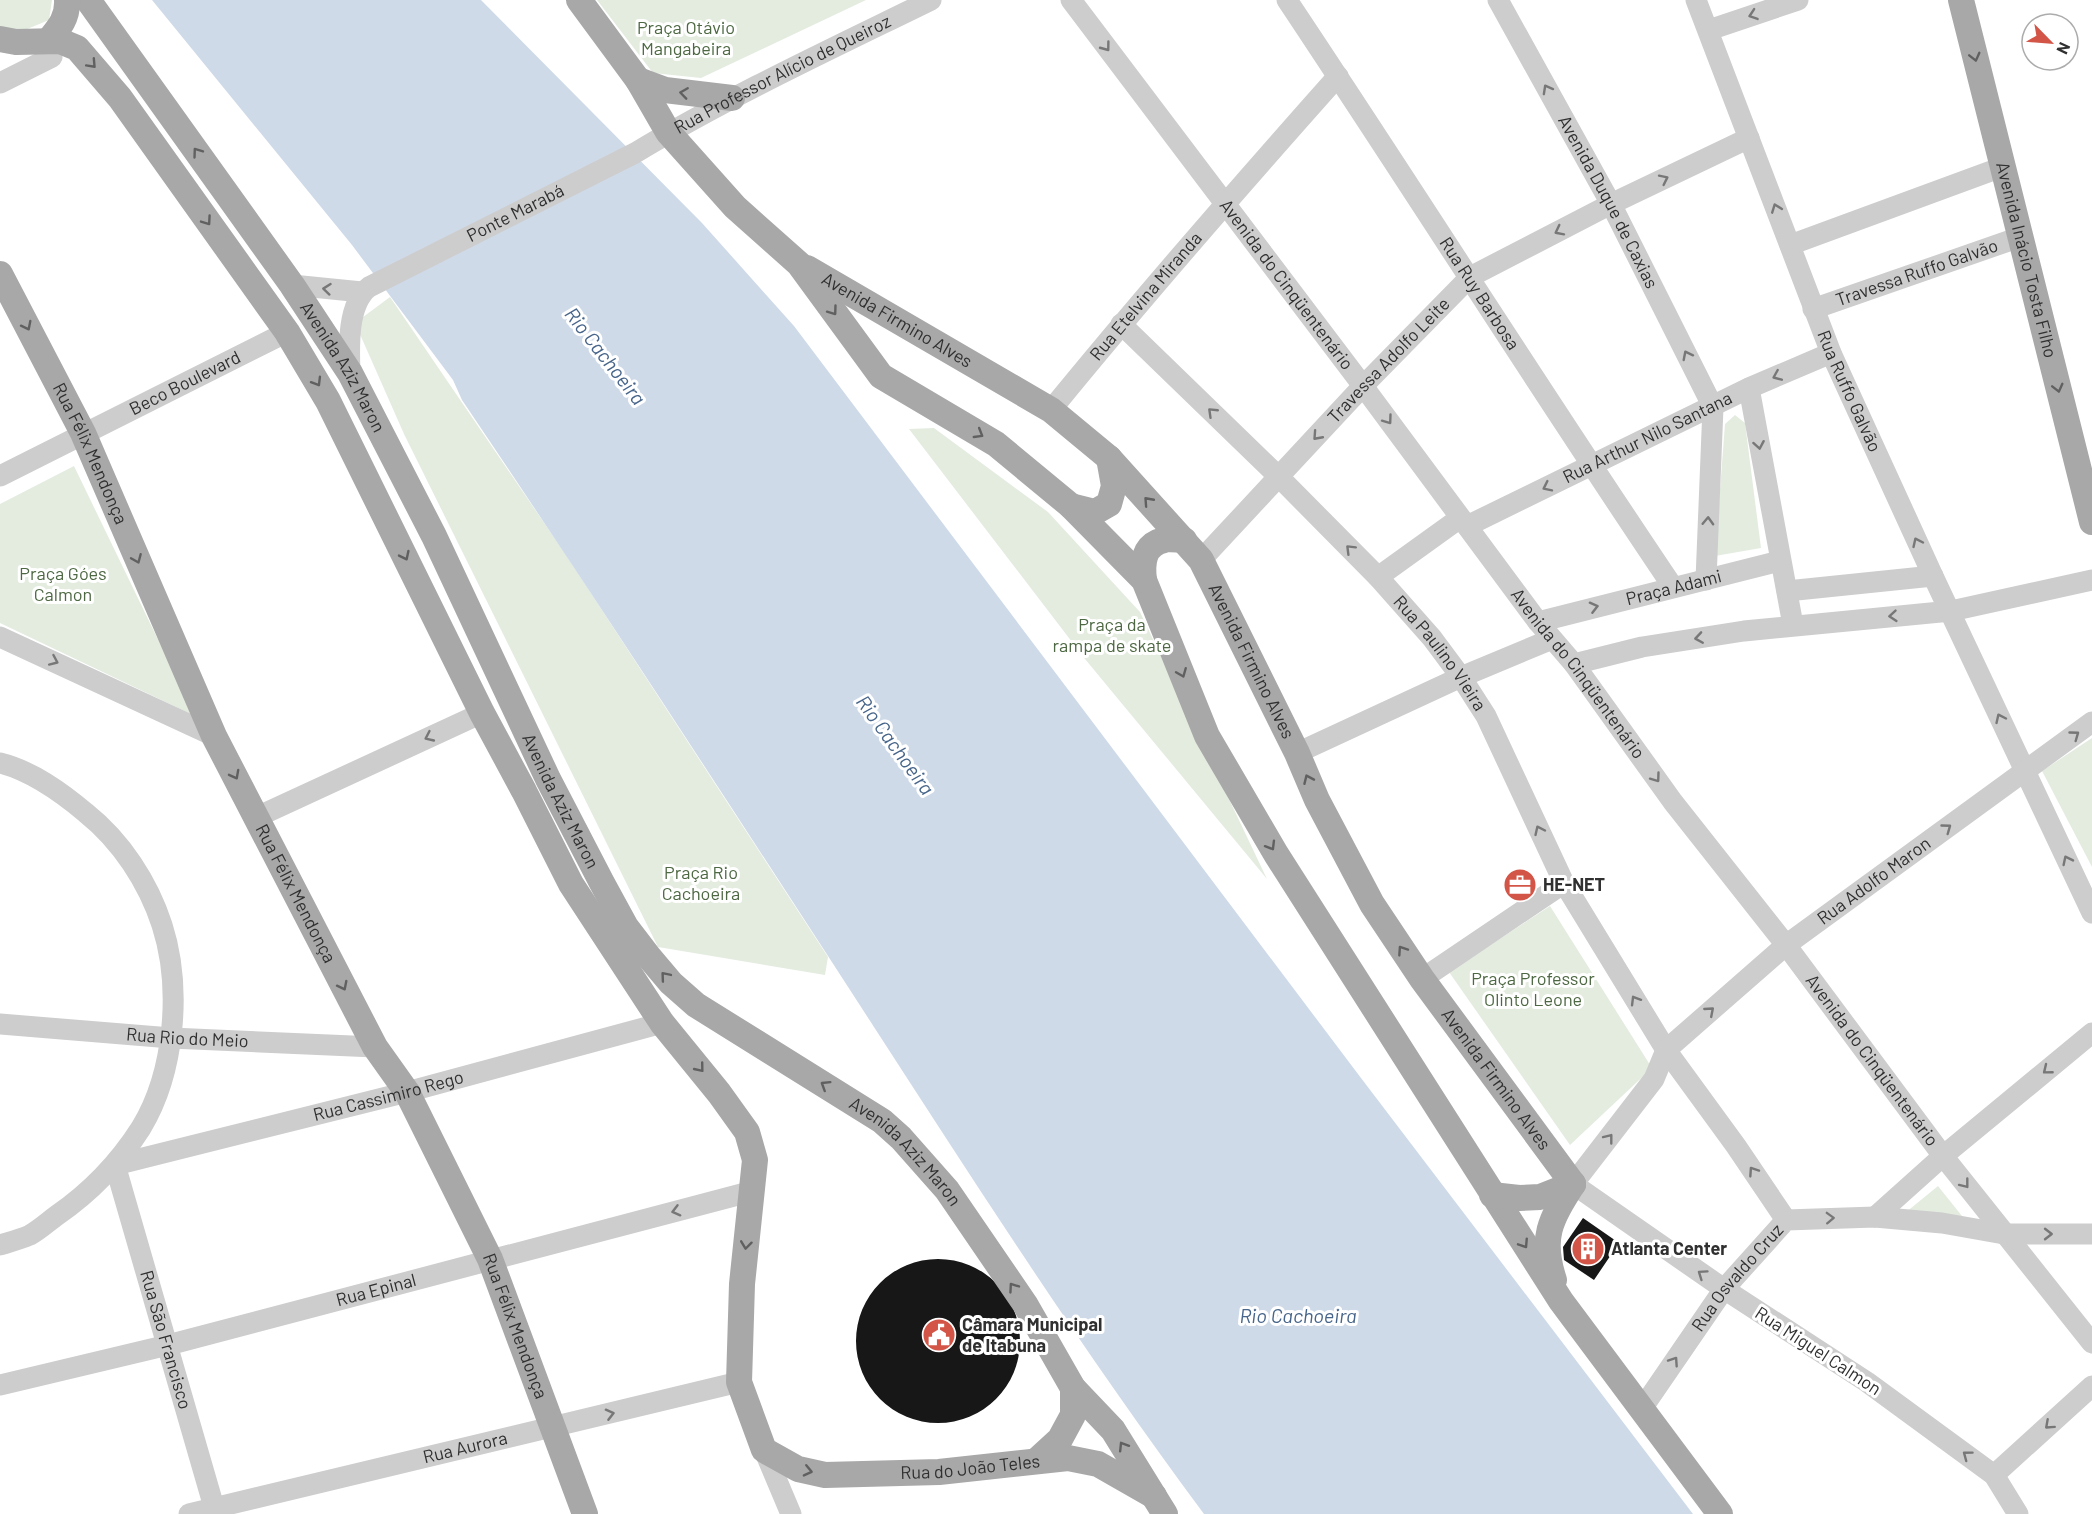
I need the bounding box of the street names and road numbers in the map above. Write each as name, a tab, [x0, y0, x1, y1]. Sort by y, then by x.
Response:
street label: Rua Professor Alício de Queiroz	[670, 9, 894, 138]
street label: Avenida Duque de Caxias	[1554, 111, 1664, 292]
street label: Avenida Inácio Tosta Filho	[1992, 159, 2062, 360]
street label: Ponte Marabá	[463, 179, 567, 246]
street label: Avenida do Cinqüentenário	[1216, 194, 1359, 374]
street label: Rua Etelvina Miranda	[1084, 227, 1206, 365]
street label: Rua Ruy Barbosa	[1435, 232, 1525, 354]
street label: Travessa Ruffo Galvão	[1833, 234, 2000, 310]
street label: Avenida Firmino Alves	[818, 267, 977, 372]
street label: Travessa Adolfo Leite	[1322, 292, 1454, 427]
street label: Avenida Aziz Maron	[296, 297, 391, 436]
street label: Rua Ruffo Galvão	[1813, 327, 1887, 455]
street label: Beco Boulevard	[125, 345, 244, 419]
street label: Rua Félix Mendonça	[49, 379, 133, 527]
street label: Rua Arthur Nilo Santana	[1559, 386, 1735, 487]
street label: Praça Adami	[1623, 564, 1724, 609]
street label: Avenida Firmino Alves	[1204, 580, 1300, 742]
street label: Avenida do Cinqüentenário	[1507, 584, 1650, 763]
street label: Rua Paulino Vieira	[1389, 590, 1492, 715]
street label: Avenida Aziz Maron	[518, 730, 605, 872]
street label: Rua Félix Mendonça	[251, 820, 342, 966]
street label: Rua Adolfo Maron	[1812, 831, 1934, 929]
street label: Avenida do Cinqüentenário	[1802, 970, 1944, 1150]
street label: Avenida Firmino Alves	[1437, 1004, 1556, 1154]
street label: Rua Rio do Meio	[125, 1022, 249, 1051]
street label: Rua Cassimiro Rego	[311, 1065, 466, 1125]
street label: Avenida Aziz Maron	[846, 1091, 966, 1210]
street label: Rua Osvaldo Cruz	[1686, 1219, 1787, 1335]
street label: Rua Félix Mendonça	[479, 1250, 553, 1401]
street label: Rua São Francisco	[136, 1268, 197, 1412]
street label: Rua Epinal	[334, 1268, 418, 1310]
street label: Rua Miguel Calmon	[1751, 1301, 1886, 1399]
street label: Rua Aurora	[420, 1426, 509, 1467]
street label: Rua do João Teles	[900, 1449, 1041, 1483]

